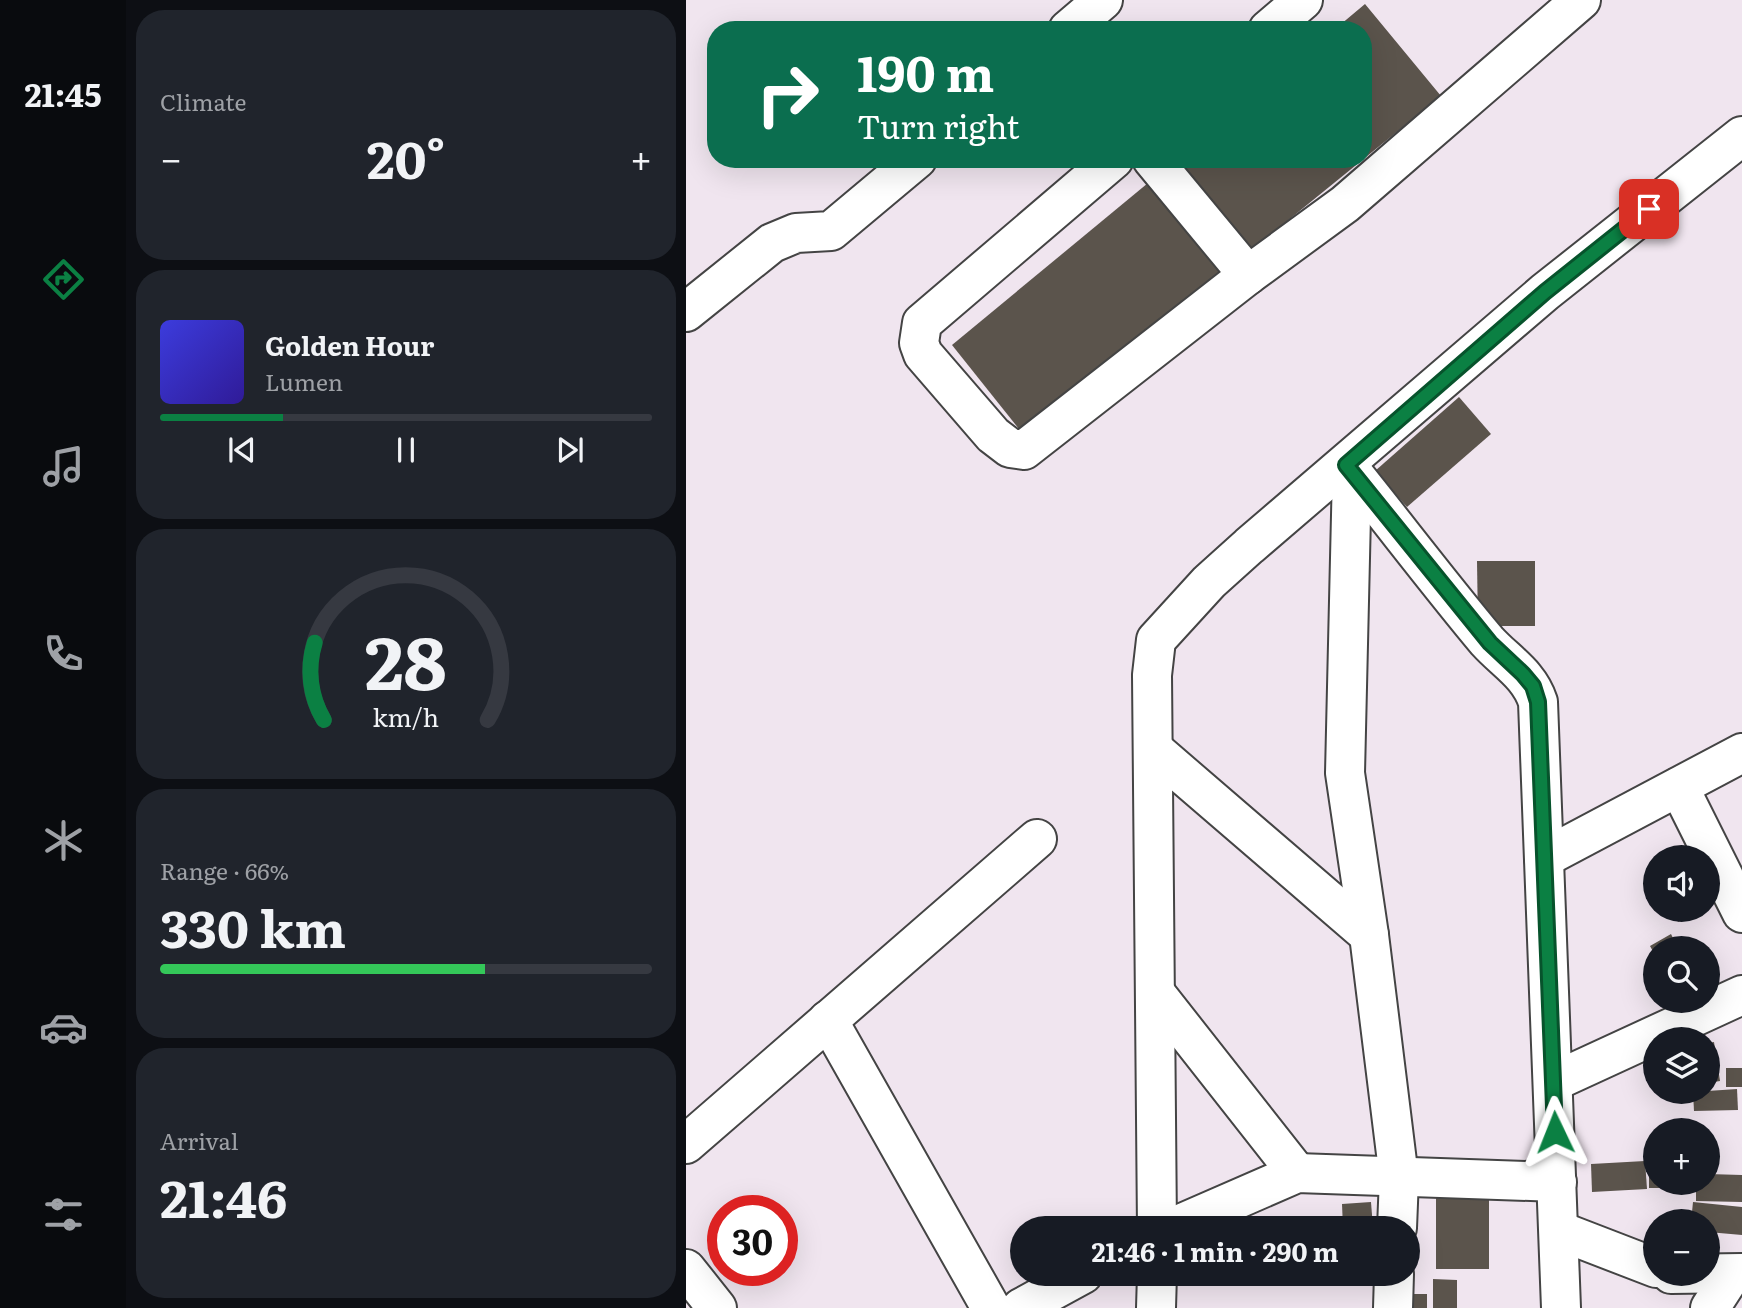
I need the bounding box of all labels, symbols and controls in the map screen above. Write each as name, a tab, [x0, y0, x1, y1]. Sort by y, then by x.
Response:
text: 190 m	[857, 34, 994, 107]
icon: right	[742, 49, 833, 140]
text: 21:45	[24, 69, 102, 117]
text: Climate	[160, 84, 246, 118]
text: Turn right	[857, 101, 1019, 149]
text: 20°	[367, 118, 445, 195]
text: −	[160, 128, 182, 185]
text: +	[630, 128, 652, 185]
pin	[1619, 179, 1679, 239]
icon: arrive	[1630, 190, 1668, 228]
icon: directions	[39, 255, 88, 304]
text: Golden Hour	[265, 325, 434, 364]
text: Lumen	[265, 364, 343, 398]
icon: previous	[223, 431, 261, 469]
icon: pause	[387, 431, 425, 469]
icon: next	[551, 431, 589, 469]
icon: music	[39, 442, 88, 491]
text: 28	[365, 604, 447, 712]
icon: phone	[39, 629, 88, 678]
text: km/h	[373, 698, 439, 735]
icon: climate	[39, 816, 88, 865]
map controls	[1643, 845, 1720, 1286]
button: sound	[1643, 845, 1720, 922]
text: Range · 66%	[160, 853, 289, 887]
text: 330 km	[160, 887, 346, 964]
button: search	[1643, 936, 1720, 1013]
icon: car	[39, 1003, 88, 1052]
button: layers	[1643, 1027, 1720, 1104]
position arrow	[1518, 1095, 1592, 1169]
button: +	[1643, 1118, 1720, 1195]
text: Arrival	[160, 1123, 239, 1157]
text: 21:46	[160, 1157, 287, 1234]
icon: filters	[39, 1190, 88, 1239]
speed limit sign: 30	[707, 1195, 798, 1286]
button: −	[1643, 1209, 1720, 1286]
text: 21:46 · 1 min · 290 m	[1091, 1231, 1339, 1270]

